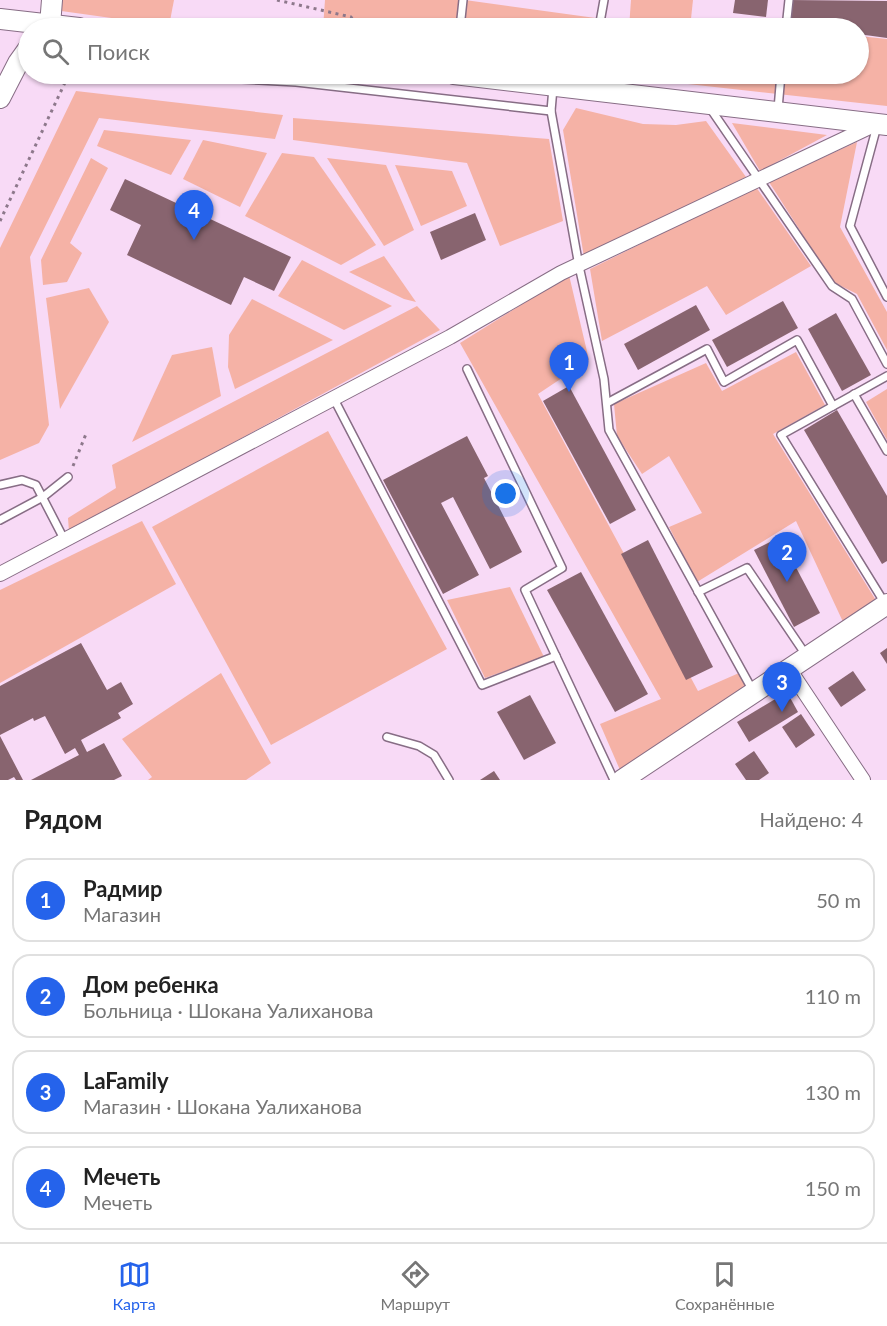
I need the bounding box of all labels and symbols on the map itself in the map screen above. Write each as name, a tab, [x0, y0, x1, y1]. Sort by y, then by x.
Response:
pin: 4	[174, 190, 214, 240]
pin: 1	[550, 342, 588, 392]
your location	[491, 479, 520, 508]
pin: 2	[768, 532, 806, 582]
pin: 3	[762, 662, 802, 712]

